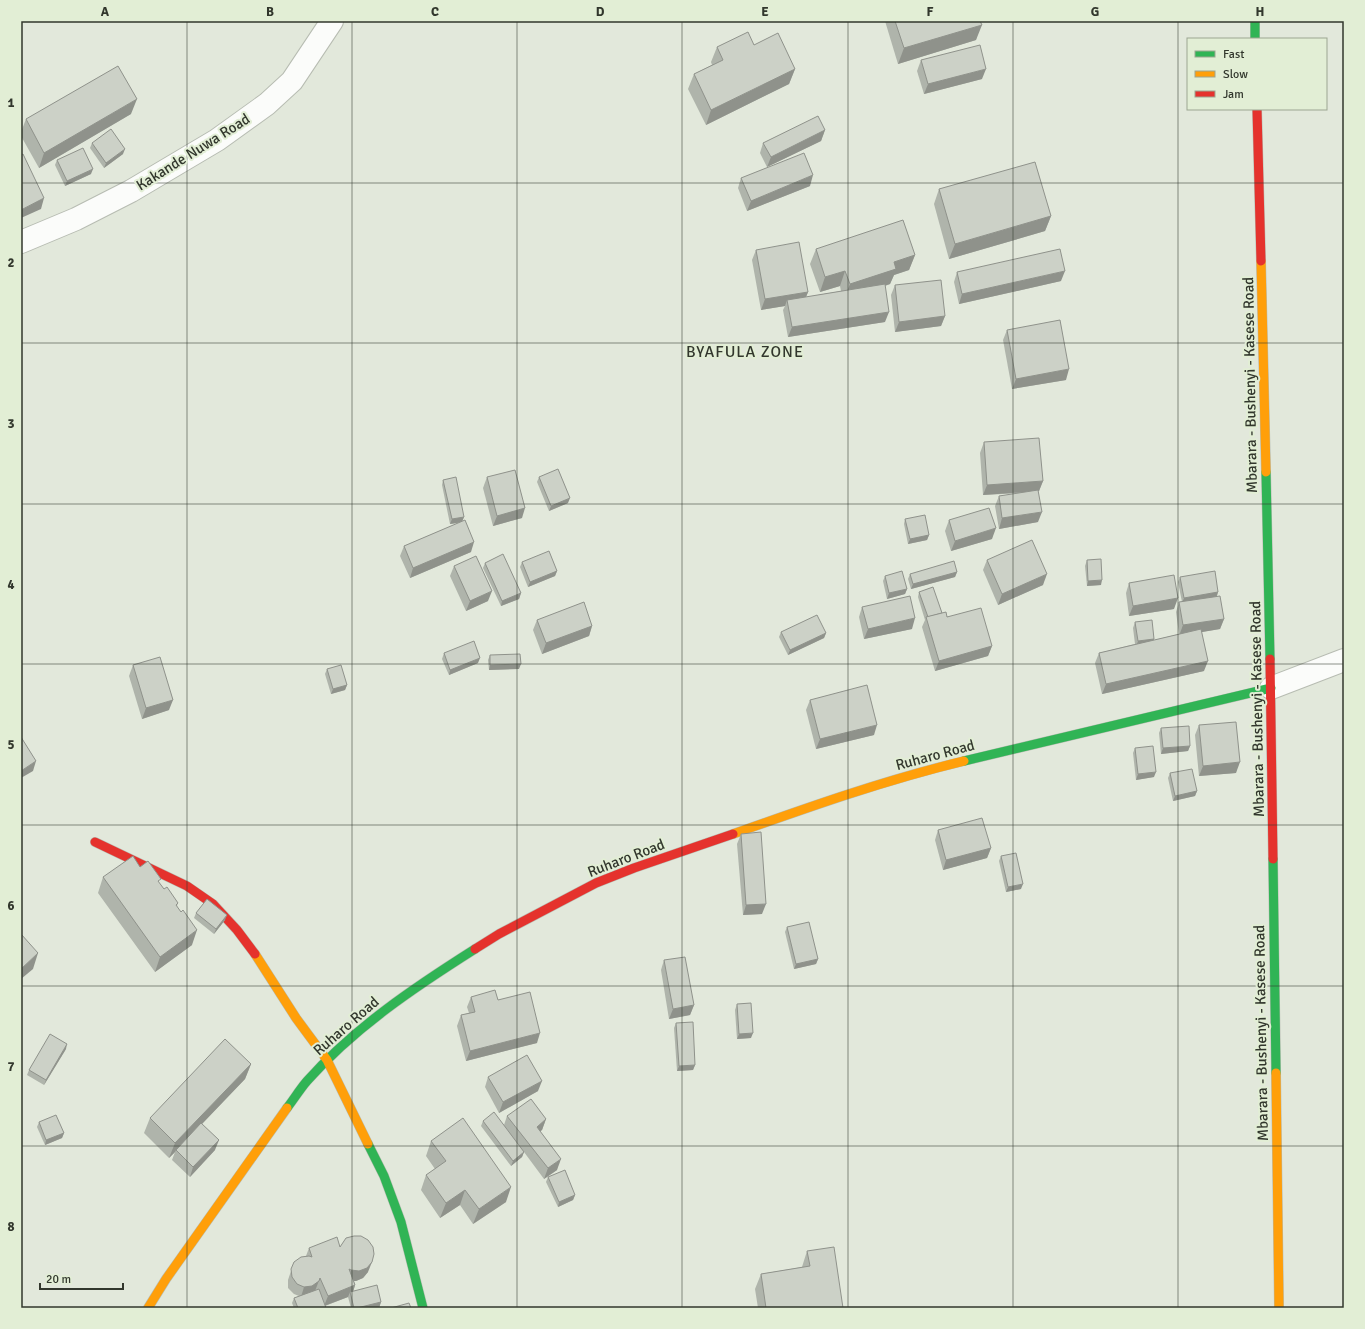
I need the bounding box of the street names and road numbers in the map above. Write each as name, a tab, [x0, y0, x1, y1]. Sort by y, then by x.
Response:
street label: Kakande Nuwa Road	[133, 110, 253, 194]
street label: Mbarara - Bushenyi - Kasese Road	[1239, 277, 1261, 493]
street label: Mbarara - Bushenyi - Kasese Road	[1246, 601, 1268, 817]
street label: Ruharo Road	[893, 736, 977, 774]
street label: Ruharo Road	[585, 835, 667, 881]
street label: Mbarara - Bushenyi - Kasese Road	[1250, 925, 1272, 1141]
street label: Ruharo Road	[309, 993, 383, 1059]

